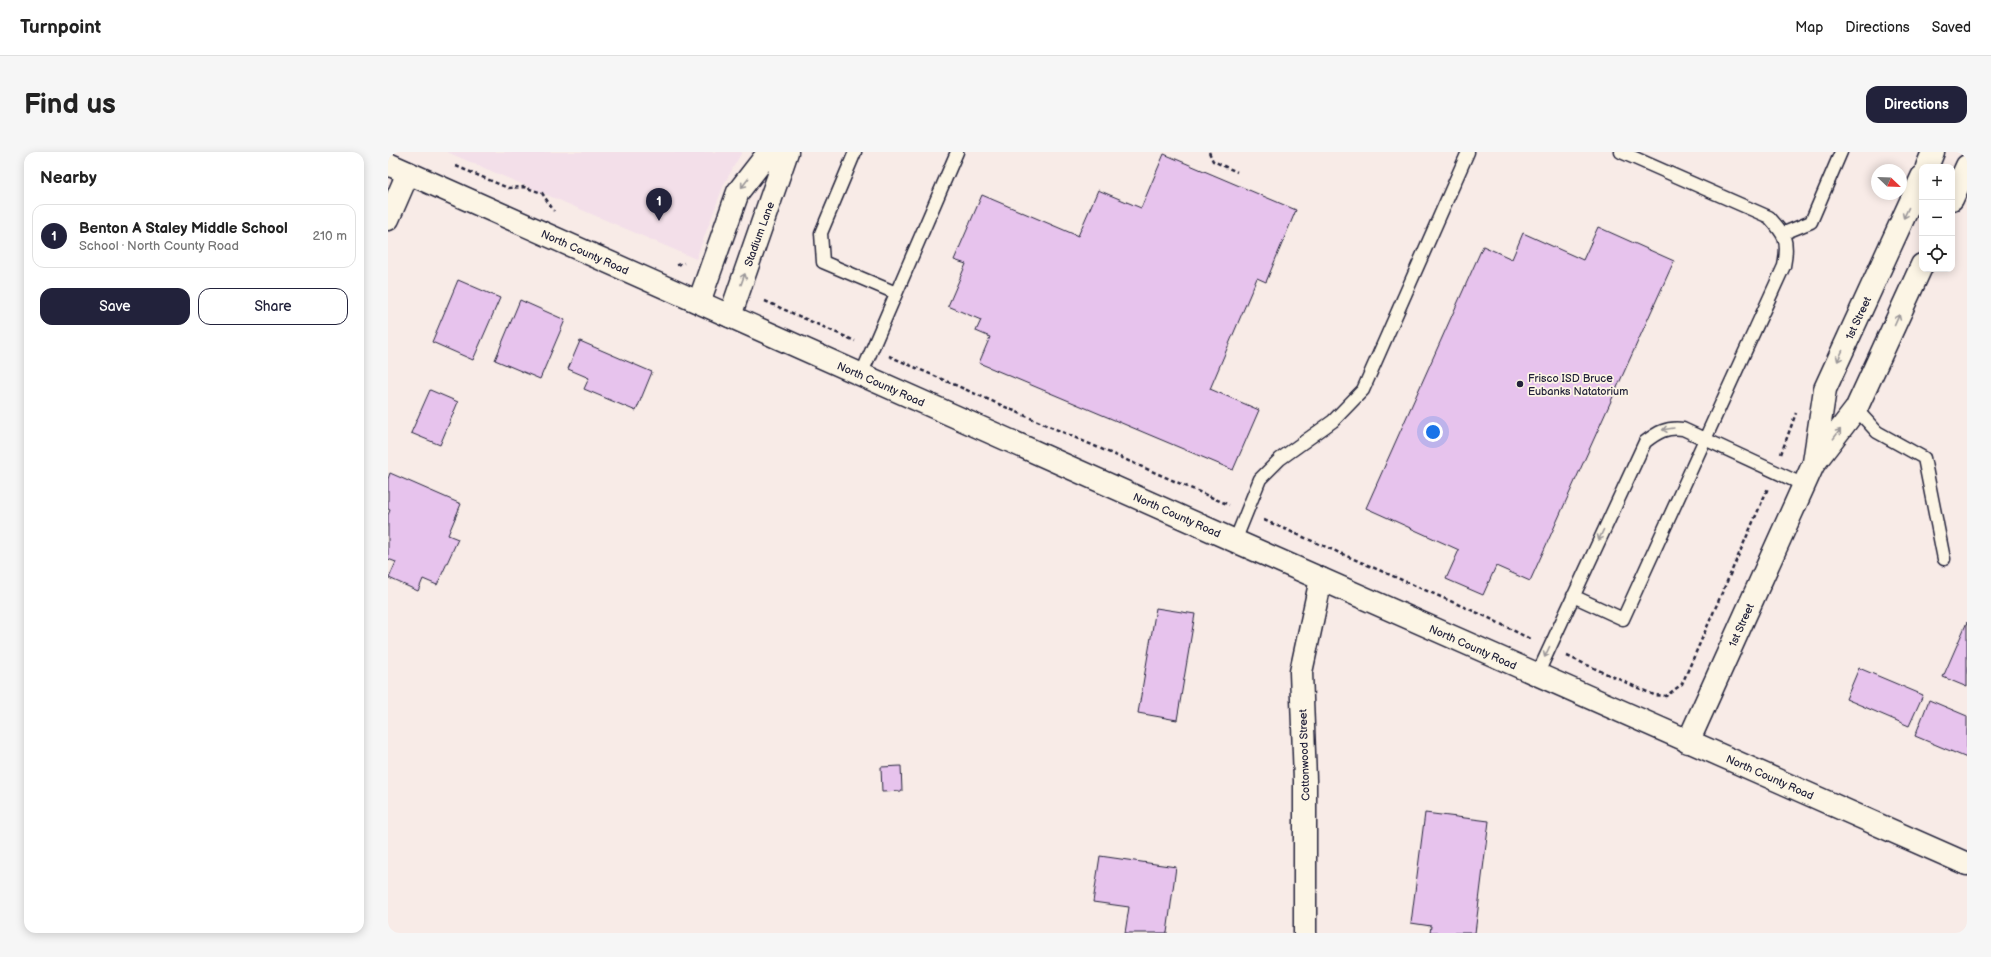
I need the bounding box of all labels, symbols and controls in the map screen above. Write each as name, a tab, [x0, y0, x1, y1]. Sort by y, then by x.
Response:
text: Turnpoint	[20, 16, 101, 39]
text: Map	[1795, 19, 1823, 36]
text: Directions	[1845, 19, 1910, 36]
text: Saved	[1932, 19, 1971, 36]
button: Directions	[1866, 86, 1967, 123]
text: Find us	[24, 88, 116, 121]
north arrow	[1871, 164, 1907, 200]
map controls	[1919, 164, 1955, 272]
button: +	[1919, 164, 1955, 200]
text: Nearby	[40, 168, 97, 188]
one-way arrow	[741, 177, 749, 188]
pin: 1	[646, 188, 672, 221]
street label: Stadium Lane	[742, 200, 777, 268]
button: −	[1919, 200, 1955, 236]
one-way arrow	[1902, 206, 1909, 218]
text: Benton A Staley Middle School	[79, 219, 288, 238]
street label: North County Road	[539, 227, 631, 278]
text: 1	[51, 228, 57, 244]
text: 210 m	[313, 228, 347, 244]
button: locate	[1919, 236, 1955, 272]
text: School · North County Road	[79, 238, 239, 254]
one-way arrow	[740, 273, 747, 286]
button: Save	[40, 288, 190, 325]
button: Share	[198, 288, 348, 325]
street label: 1st Street	[1843, 294, 1874, 342]
one-way arrow	[1894, 314, 1901, 326]
one-way arrow	[1836, 350, 1843, 362]
street label: North County Road	[835, 359, 927, 410]
place label: Frisco ISD Bruce Eubanks Natatorium	[1528, 372, 1628, 398]
marker: Frisco ISD Bruce Eubanks Natatorium	[1515, 379, 1525, 389]
your location	[1423, 422, 1443, 442]
one-way arrow	[1662, 425, 1675, 433]
one-way arrow	[1833, 429, 1841, 440]
street label: North County Road	[1131, 490, 1223, 541]
one-way arrow	[1597, 528, 1605, 540]
street label: 1st Street	[1726, 601, 1757, 649]
street label: North County Road	[1427, 622, 1519, 673]
one-way arrow	[1543, 646, 1550, 658]
street label: Cottonwood Street	[1296, 708, 1313, 801]
street label: North County Road	[1724, 752, 1816, 803]

